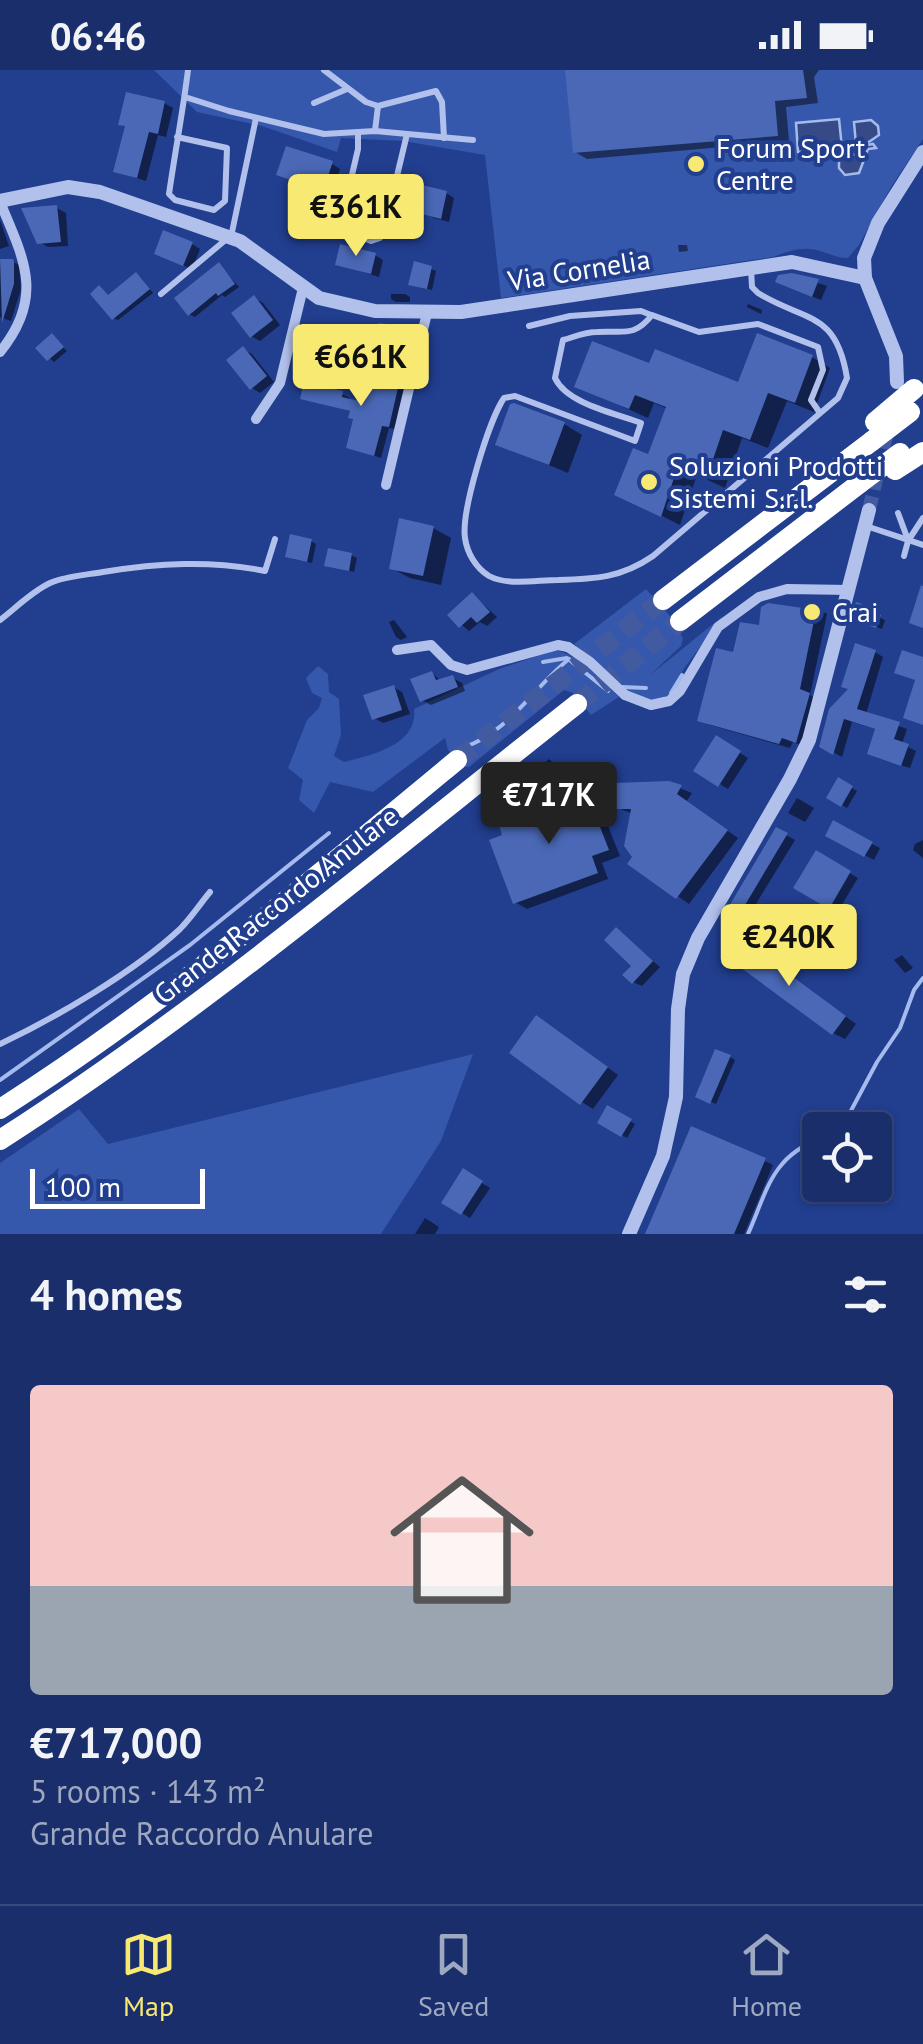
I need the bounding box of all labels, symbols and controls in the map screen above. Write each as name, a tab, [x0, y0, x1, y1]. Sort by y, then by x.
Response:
text: 06:46	[50, 11, 146, 60]
place label: Forum Sport Centre	[716, 129, 866, 198]
marker: Forum Sport Centre	[685, 153, 707, 175]
pin: €361K	[286, 174, 426, 259]
text: €361K	[310, 185, 402, 227]
street label: Via Cornelia	[504, 240, 653, 299]
pin: €661K	[291, 324, 431, 409]
text: €661K	[315, 335, 407, 377]
place label: Soluzioni Prodotti Sistemi S.r.l.	[669, 447, 883, 516]
marker: Soluzioni Prodotti Sistemi S.r.l.	[638, 471, 660, 493]
place label: Crai	[832, 593, 878, 630]
marker: Crai	[801, 601, 823, 623]
pin: €717K	[479, 762, 619, 847]
text: €717K	[503, 773, 595, 815]
street label: Grande Raccordo Anulare	[146, 797, 406, 1012]
pin: €240K	[719, 904, 859, 989]
text: €240K	[743, 915, 835, 957]
map controls	[802, 1112, 892, 1202]
button: locate	[802, 1112, 892, 1202]
scale bar	[30, 1164, 205, 1208]
text: 100 m	[45, 1168, 121, 1205]
text: 4 homes	[30, 1267, 183, 1322]
icon: filters	[838, 1267, 893, 1322]
icon: home	[372, 1450, 552, 1630]
text: €717,000	[30, 1715, 202, 1770]
text: 5 rooms · 143 m²	[30, 1770, 266, 1812]
text: Grande Raccordo Anulare	[30, 1812, 374, 1854]
tab: Map	[121, 1927, 176, 2024]
tab: Saved	[418, 1927, 489, 2024]
tab: Home	[731, 1927, 802, 2024]

